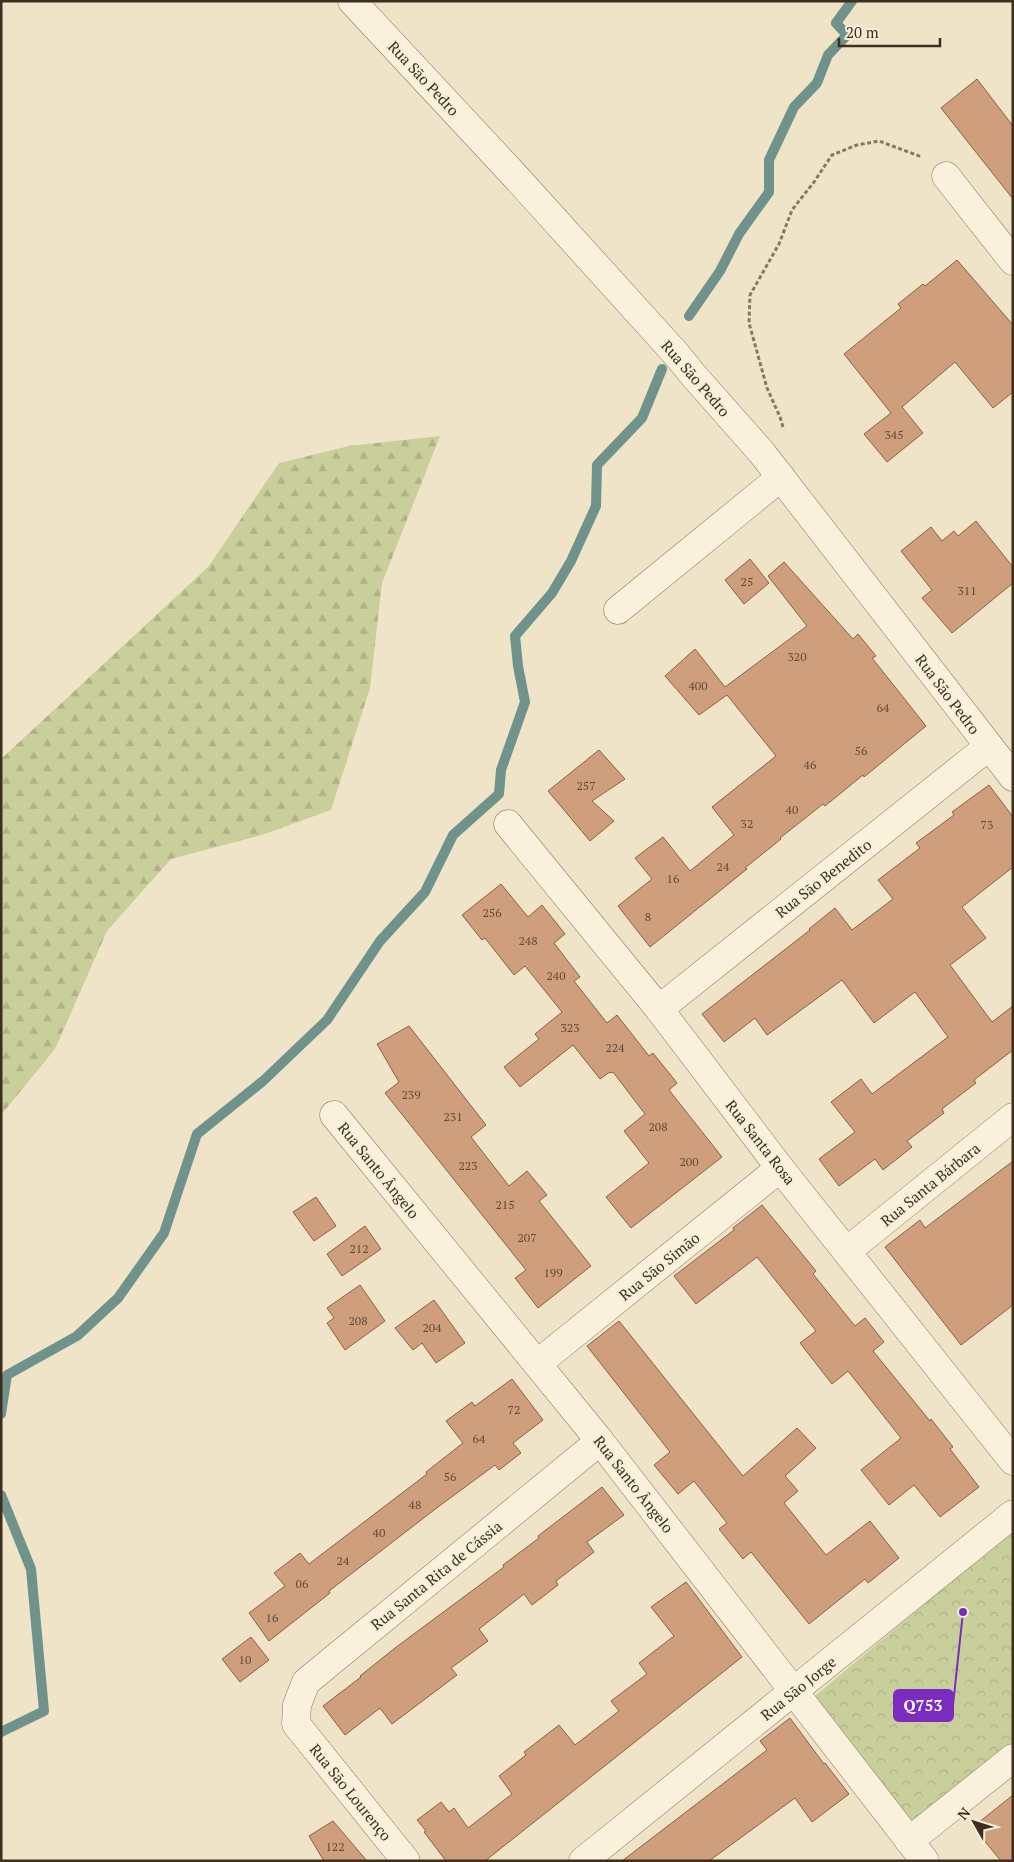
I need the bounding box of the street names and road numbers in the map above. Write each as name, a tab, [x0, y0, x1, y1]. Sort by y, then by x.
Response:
street label: Rua São Pedro	[384, 36, 464, 120]
street label: Rua São Pedro	[657, 335, 735, 421]
street label: Rua São Pedro	[911, 650, 985, 738]
street label: Rua São Benedito	[771, 834, 875, 922]
street label: Rua Santa Rosa	[722, 1096, 801, 1189]
street label: Rua Santo Ângelo	[334, 1118, 424, 1222]
street label: Rua Santa Bárbara	[876, 1137, 984, 1230]
street label: Rua São Simão	[615, 1227, 703, 1305]
street label: Rua Santo Ângelo	[590, 1431, 678, 1537]
street label: Rua Santa Rita de Cássia	[366, 1516, 506, 1634]
street label: Rua São Jorge	[756, 1651, 840, 1725]
street label: Rua São Lourenço	[306, 1739, 396, 1845]

